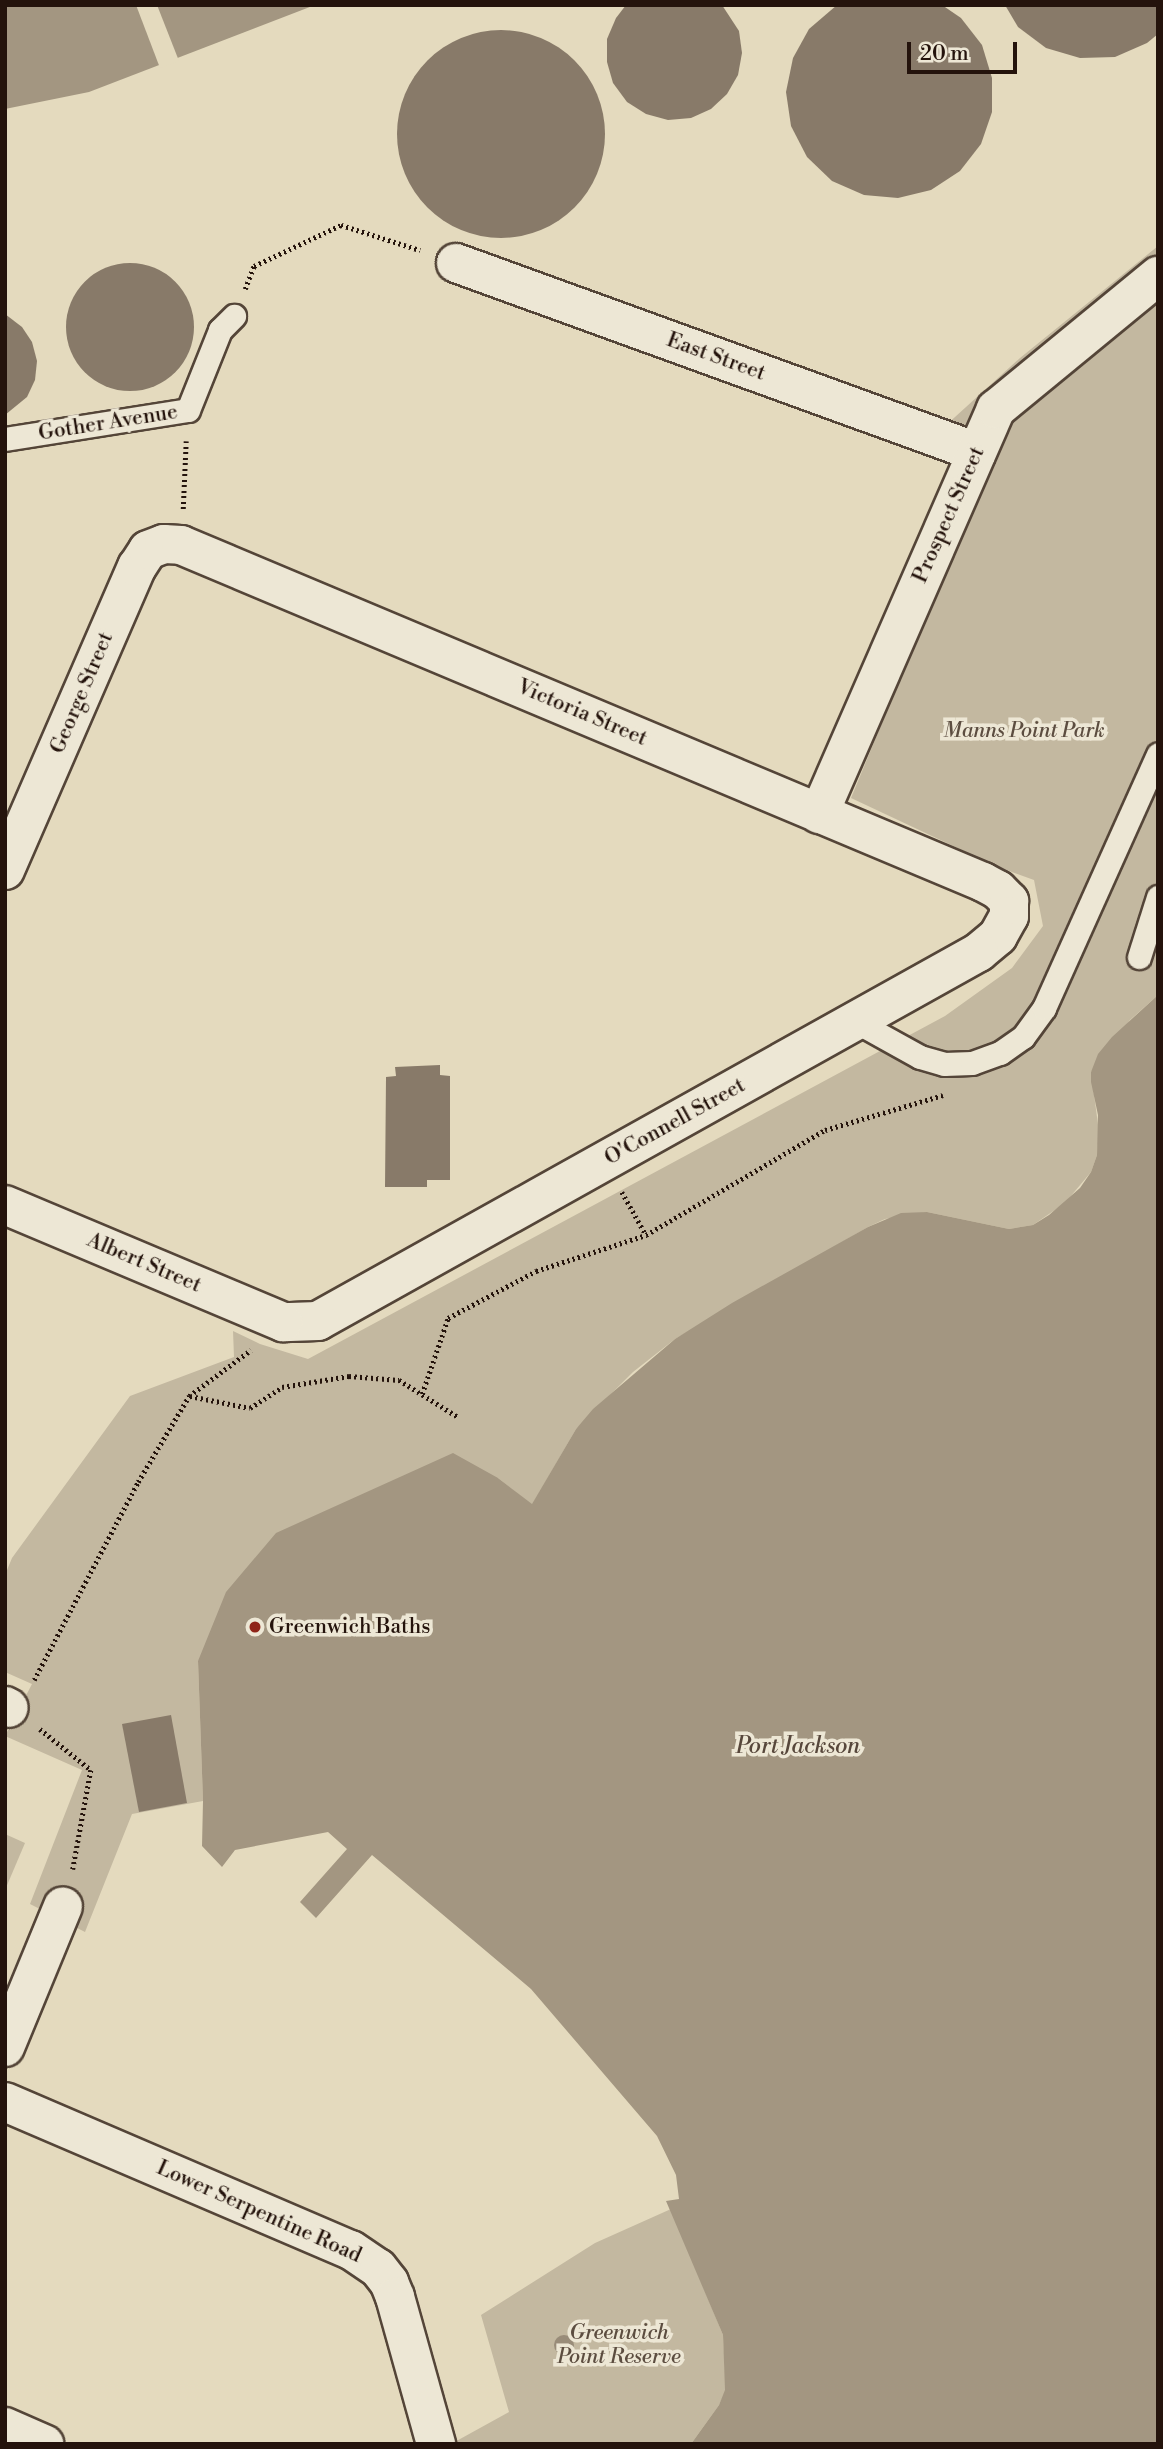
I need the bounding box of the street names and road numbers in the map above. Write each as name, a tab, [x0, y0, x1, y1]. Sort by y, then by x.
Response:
street label: East Street	[663, 327, 769, 387]
street label: Gother Avenue	[37, 400, 179, 446]
street label: Prospect Street	[908, 443, 990, 587]
street label: George Street	[45, 629, 119, 757]
street label: Victoria Street	[513, 674, 651, 752]
street label: O'Connell Street	[600, 1073, 750, 1171]
street label: Albert Street	[83, 1228, 205, 1298]
street label: Lower Serpentine Road	[153, 2155, 365, 2269]

